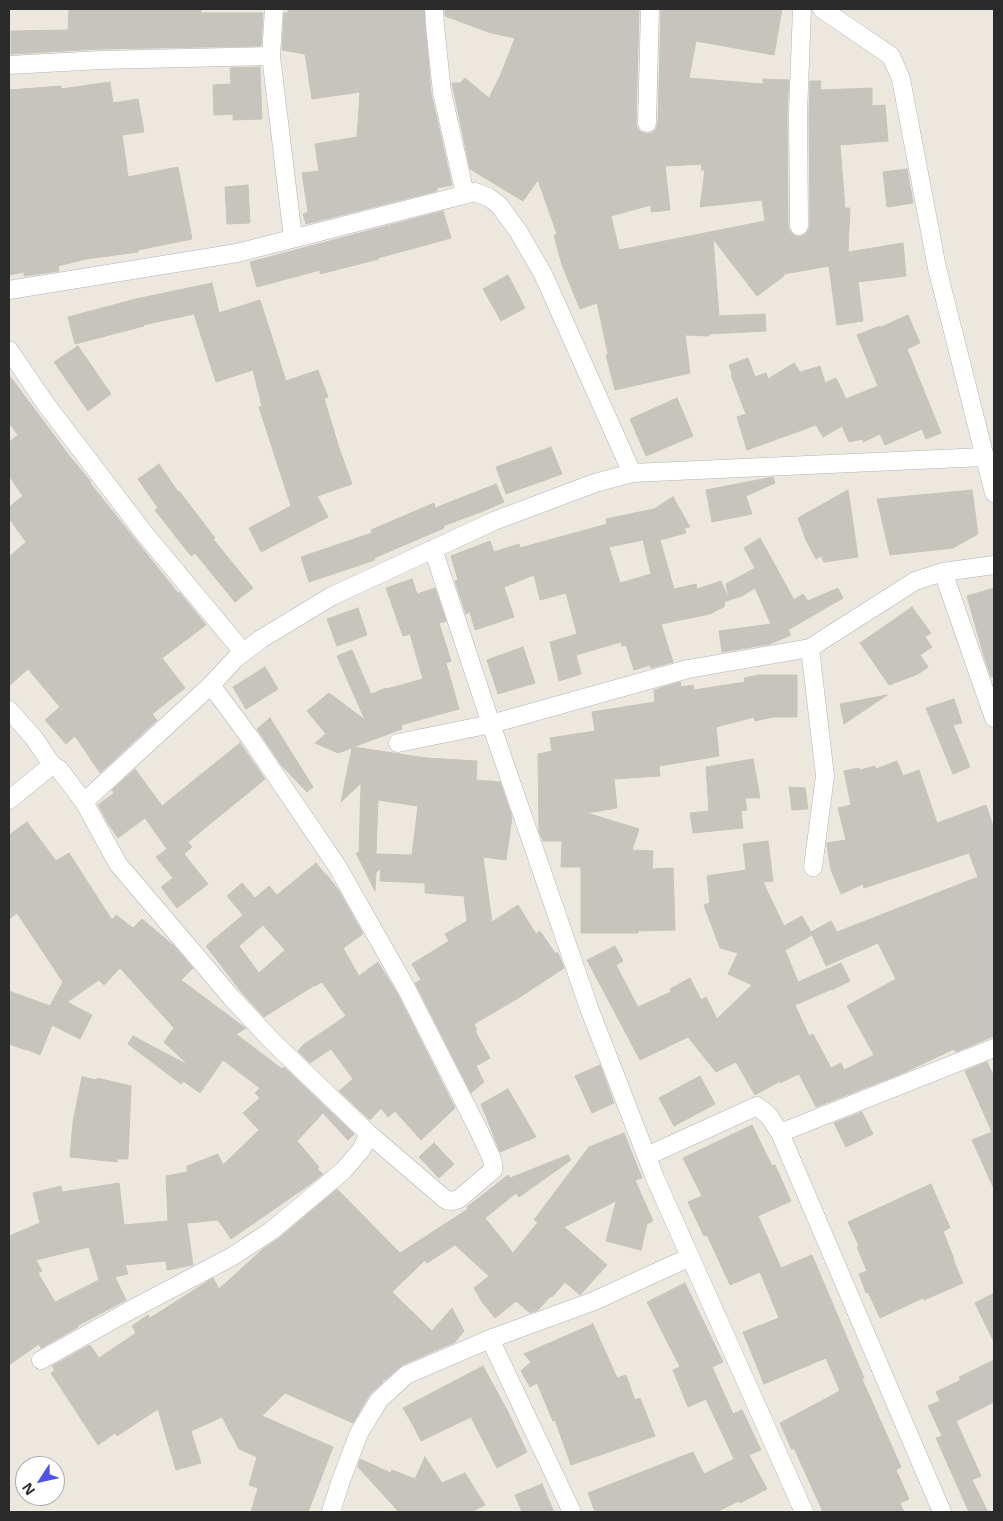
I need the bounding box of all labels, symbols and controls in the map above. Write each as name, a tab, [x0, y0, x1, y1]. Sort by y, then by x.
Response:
north arrow	[15, 1456, 65, 1506]
text: N	[17, 1479, 39, 1499]

